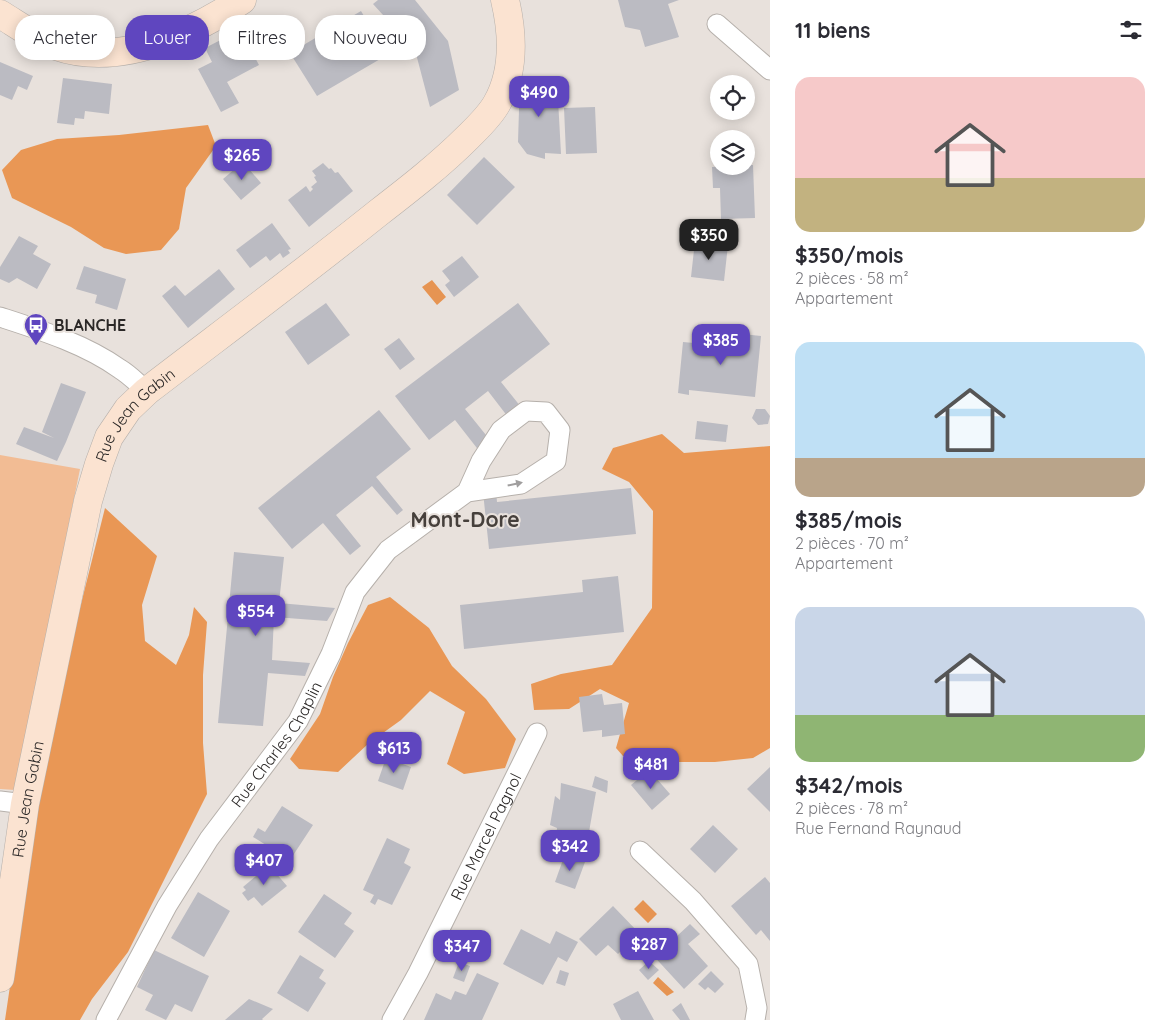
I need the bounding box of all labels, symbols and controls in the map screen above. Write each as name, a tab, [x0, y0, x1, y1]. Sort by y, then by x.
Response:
chip: Acheter	[15, 15, 115, 60]
chip: Louer	[125, 15, 209, 60]
chip: Filtres	[219, 15, 305, 60]
chip: Nouveau	[315, 15, 426, 60]
icon: filters	[1117, 16, 1145, 44]
text: 11 biens	[795, 17, 870, 43]
map controls	[710, 75, 755, 175]
button: locate	[710, 75, 755, 120]
pin: $490	[509, 76, 569, 118]
text: $490	[520, 82, 558, 102]
icon: home	[925, 110, 1015, 200]
button: layers	[710, 130, 755, 175]
pin: $265	[212, 138, 272, 181]
text: $265	[224, 145, 260, 165]
pin: $350	[679, 218, 739, 261]
text: $350	[690, 225, 728, 245]
text: $350/mois	[795, 242, 903, 268]
text: 2 pièces · 58 m²	[795, 268, 908, 288]
text: Appartement	[795, 288, 893, 308]
bus stop icon: BLANCHE	[23, 312, 49, 346]
place label: BLANCHE	[54, 315, 126, 335]
pin: $385	[691, 324, 751, 366]
text: $385	[703, 330, 739, 350]
street label: Rue Jean Gabin	[91, 363, 179, 465]
icon: home	[925, 375, 1015, 465]
one-way arrow	[507, 480, 522, 488]
district label: Mont-Dore	[410, 506, 520, 532]
text: $385/mois	[795, 507, 902, 533]
text: 2 pièces · 70 m²	[795, 533, 909, 553]
text: Appartement	[795, 553, 893, 573]
pin: $554	[226, 594, 286, 637]
text: $554	[237, 601, 275, 621]
icon: home	[925, 640, 1015, 730]
street label: Rue Charles Chaplin	[227, 678, 326, 811]
pin: $613	[364, 732, 424, 774]
text: $613	[378, 738, 410, 758]
street label: Rue Jean Gabin	[7, 739, 48, 859]
pin: $481	[621, 748, 681, 790]
text: $481	[634, 754, 668, 774]
street label: Rue Marcel Pagnol	[446, 770, 525, 903]
text: $342/mois	[795, 772, 903, 798]
text: 2 pièces · 78 m²	[795, 798, 908, 818]
text: Rue Fernand Raynaud	[795, 818, 962, 838]
pin: $342	[540, 830, 600, 872]
text: $342	[552, 836, 588, 856]
pin: $407	[234, 844, 294, 886]
text: $407	[246, 850, 282, 870]
pin: $287	[619, 928, 679, 970]
pin: $347	[432, 930, 492, 972]
text: $287	[631, 934, 667, 954]
text: $347	[444, 936, 480, 956]

